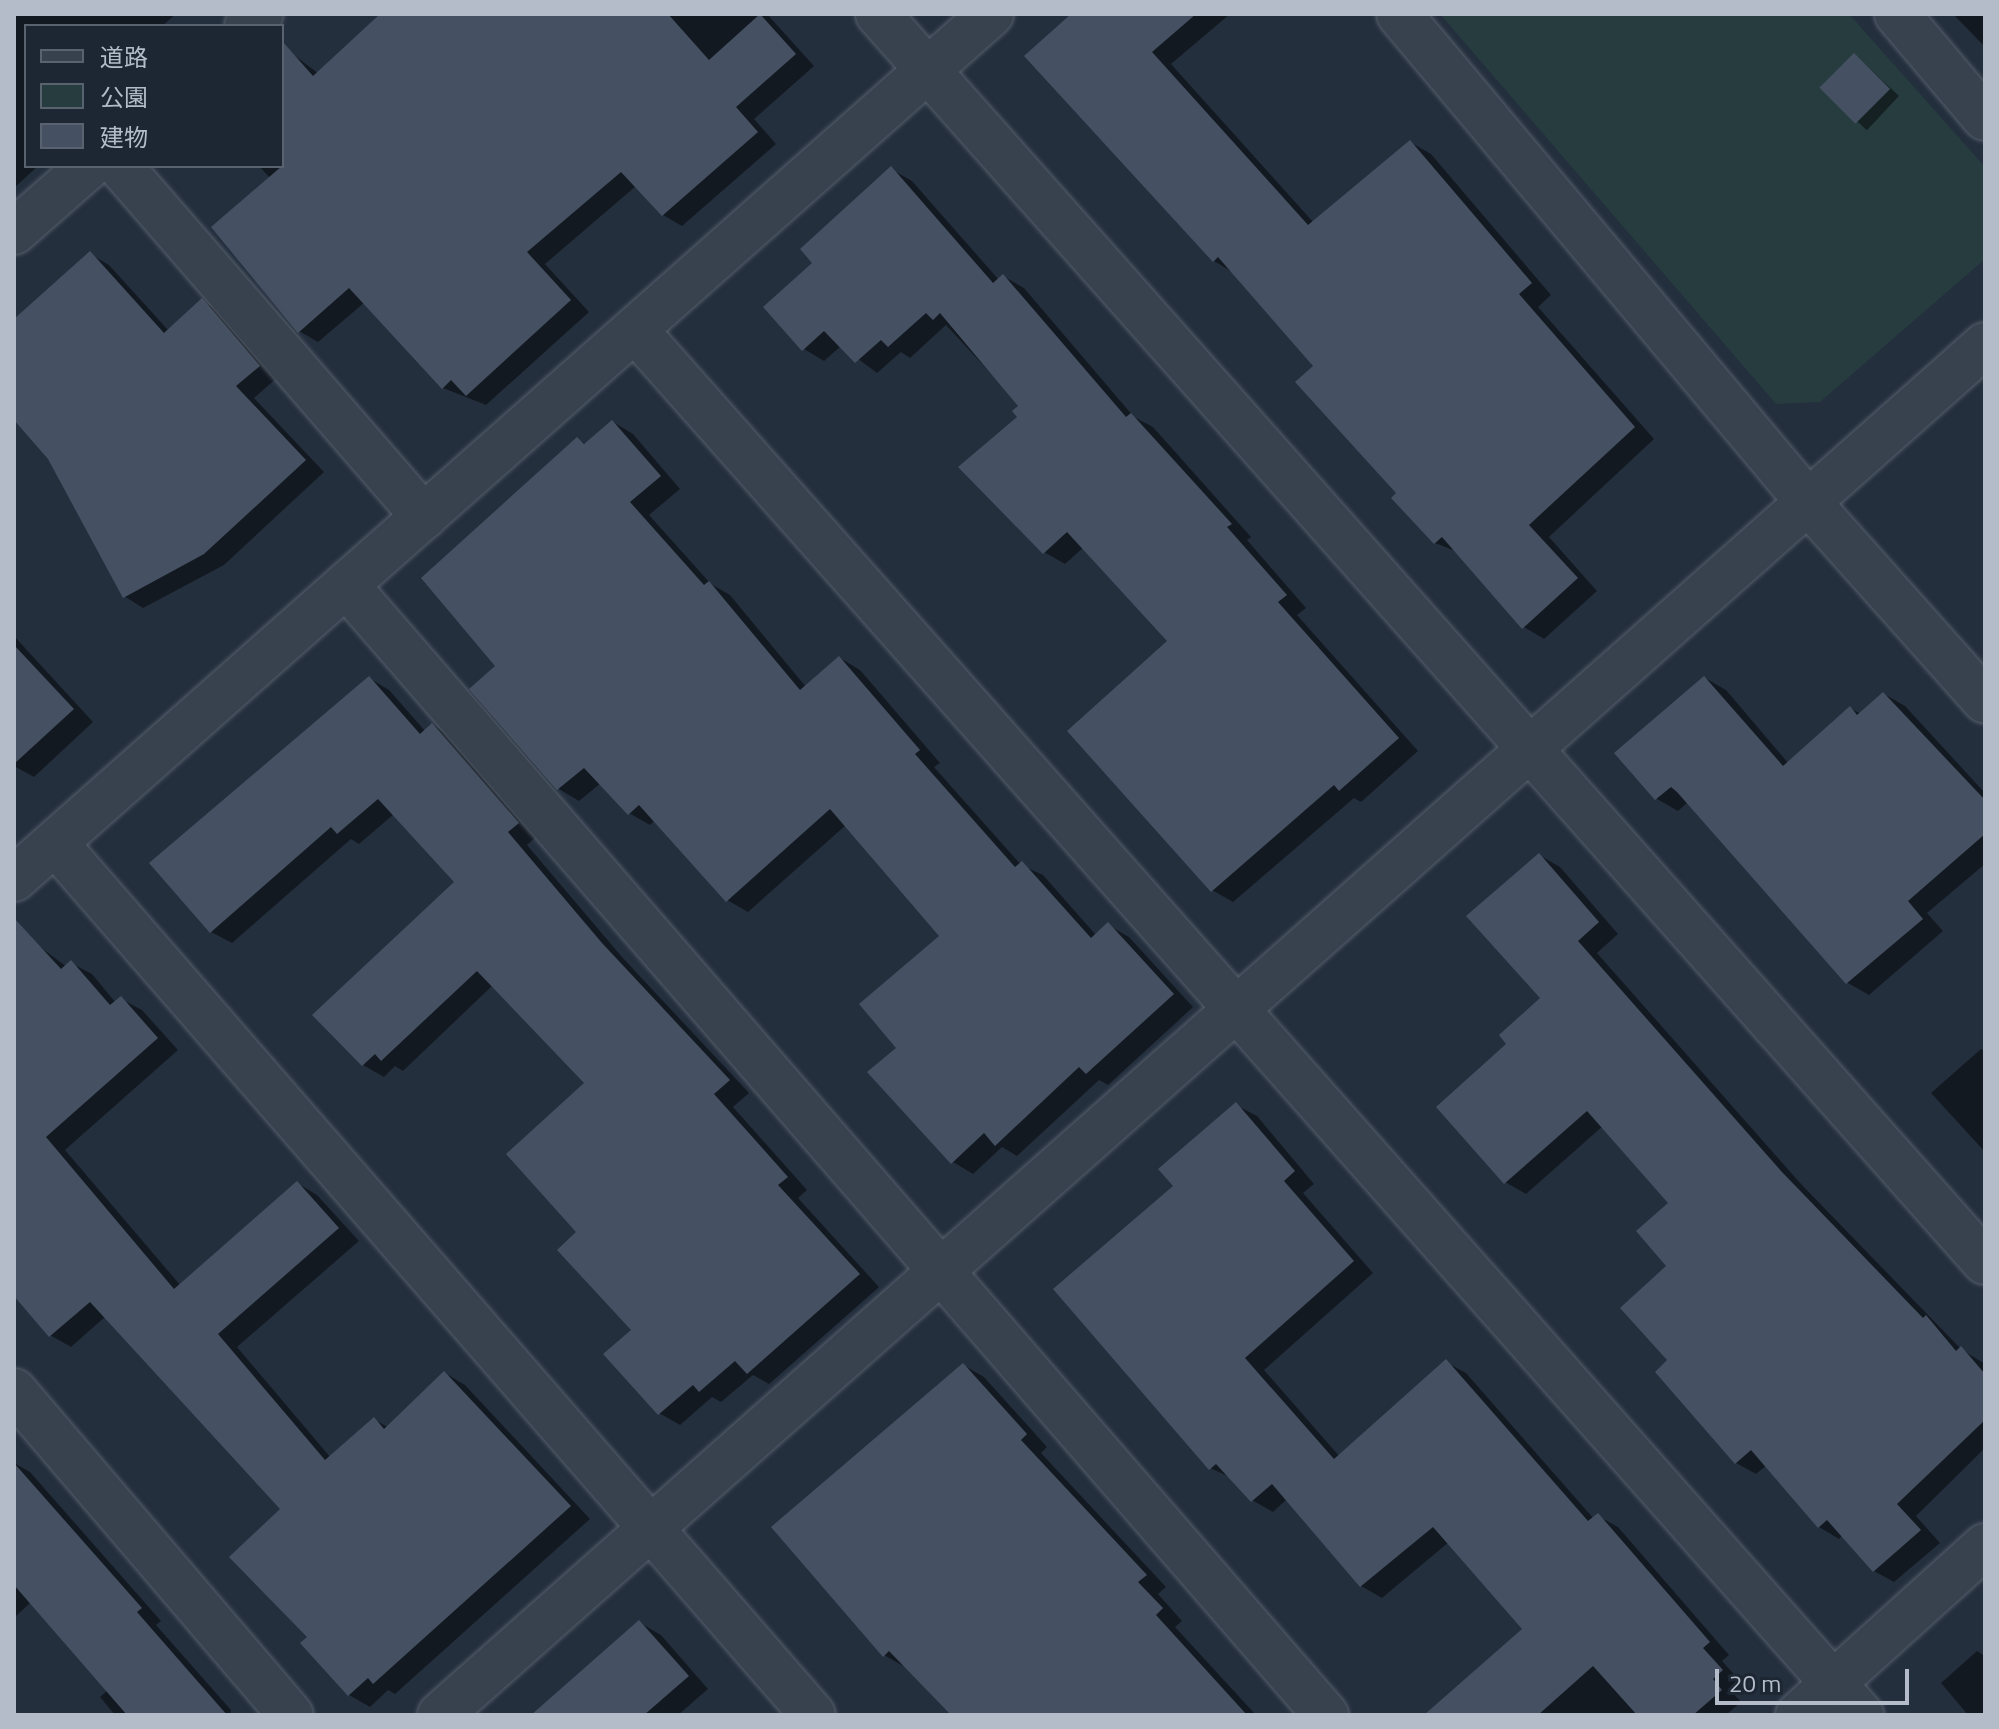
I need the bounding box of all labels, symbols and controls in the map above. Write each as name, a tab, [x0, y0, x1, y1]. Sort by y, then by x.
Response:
legend	[24, 24, 284, 168]
text: 道路	[100, 39, 148, 75]
text: 公園	[100, 79, 148, 115]
text: 建物	[100, 119, 148, 155]
scale bar	[1719, 1653, 1913, 1703]
text: 20 m	[1729, 1665, 1781, 1701]

